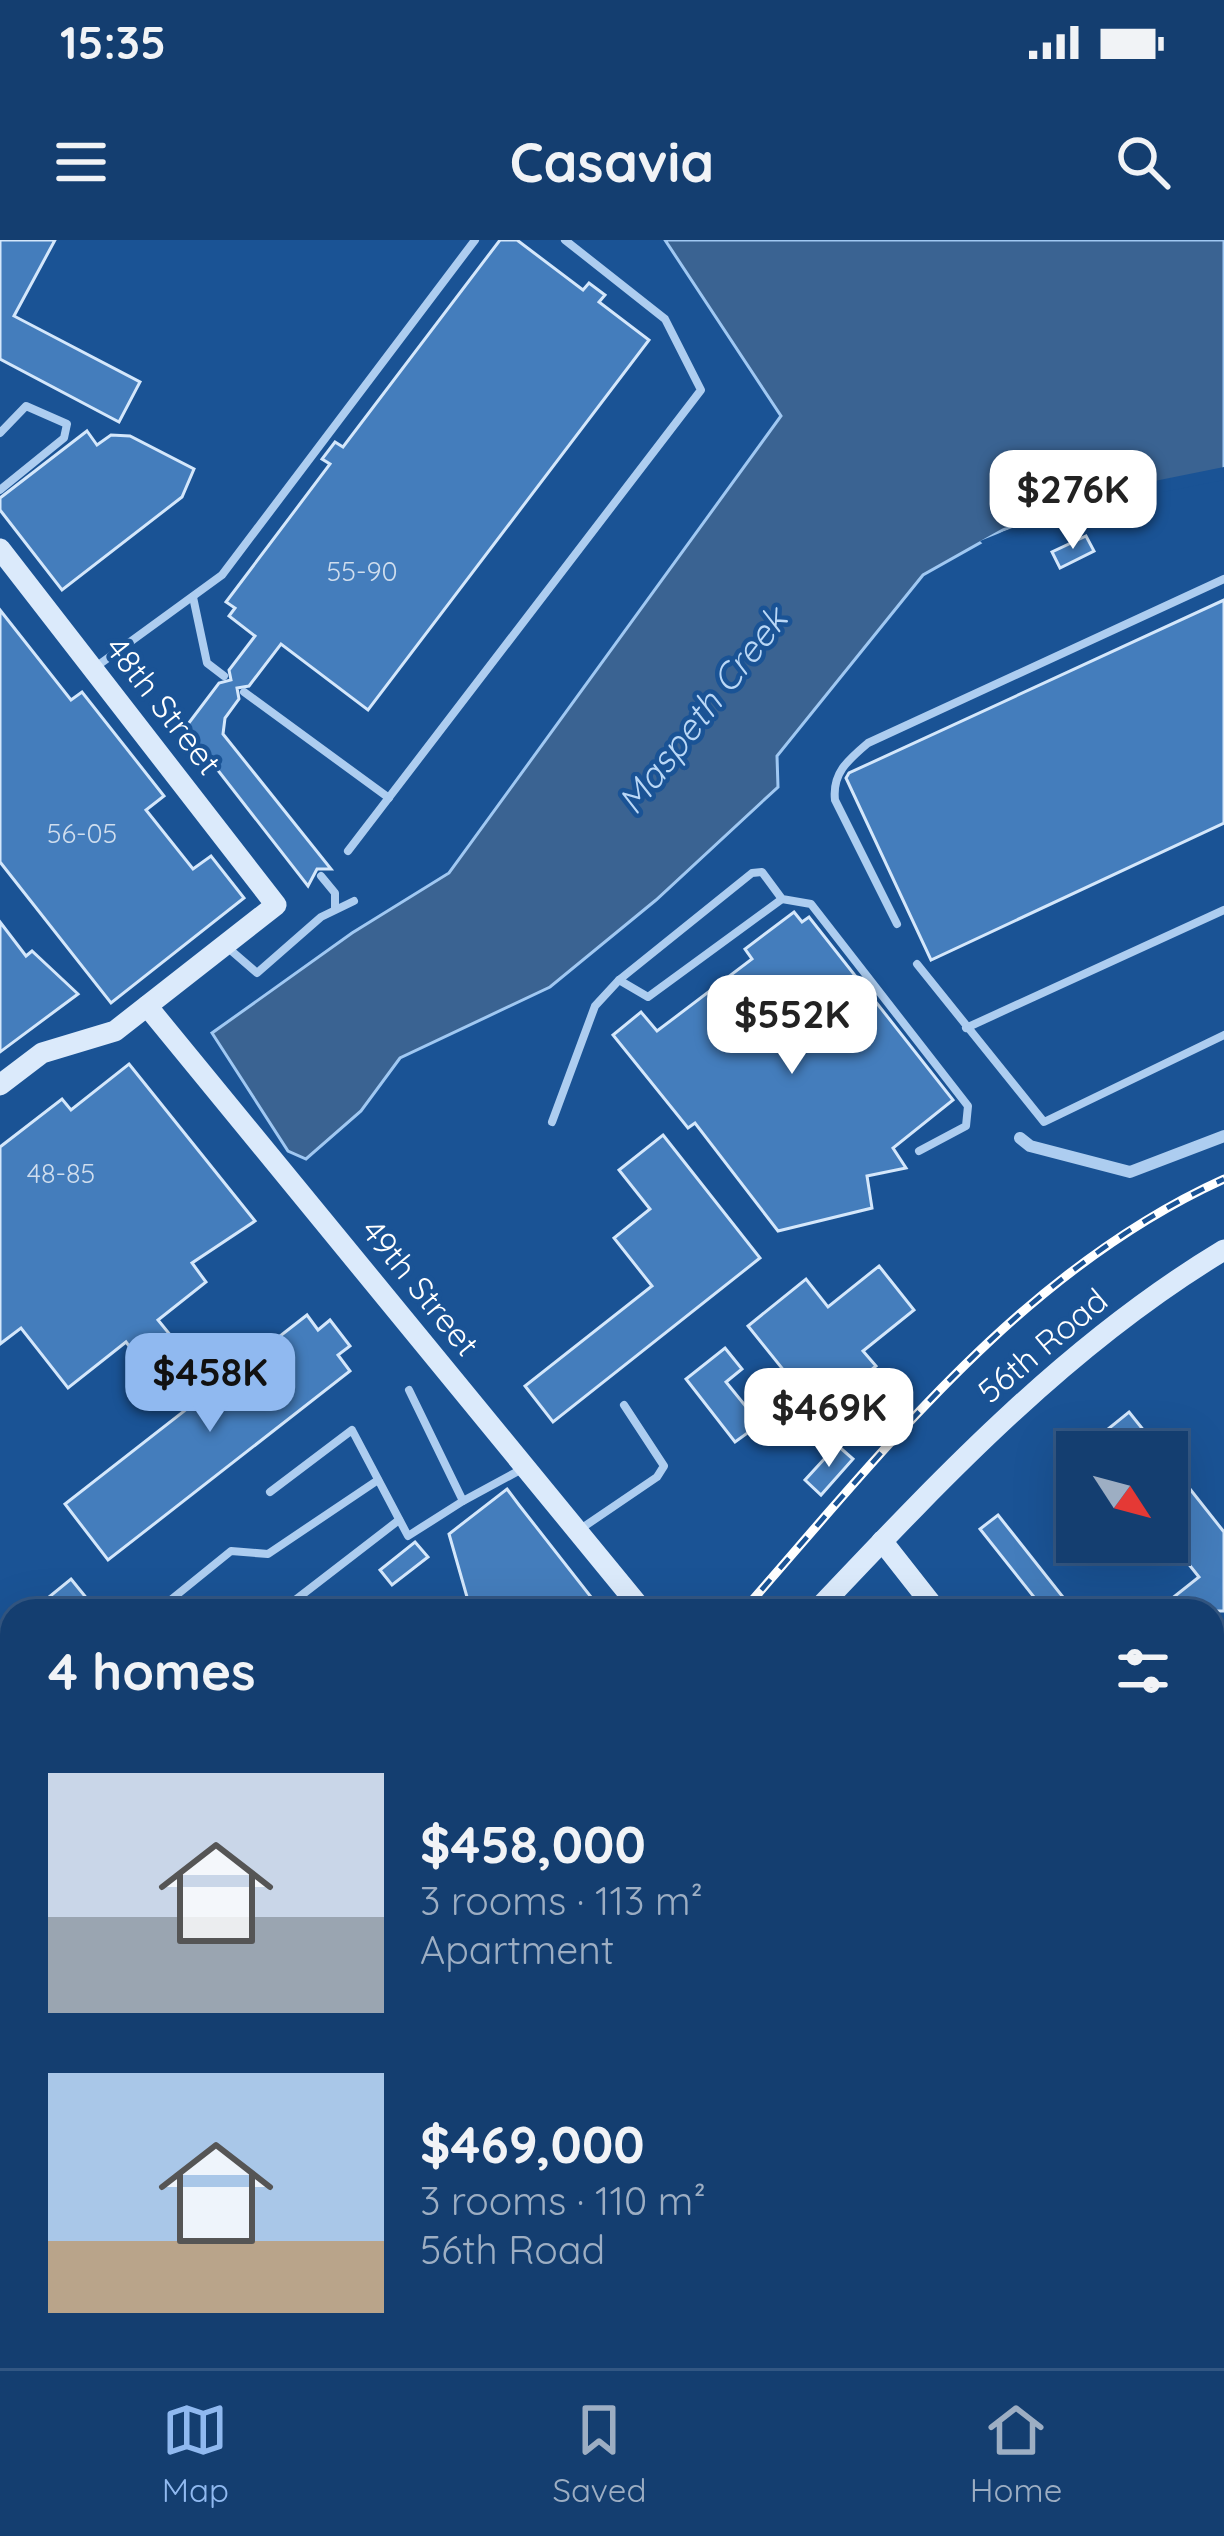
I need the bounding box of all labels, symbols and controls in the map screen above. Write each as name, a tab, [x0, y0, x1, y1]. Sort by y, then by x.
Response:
text: 15:35	[60, 14, 166, 70]
text: Casavia	[510, 128, 714, 196]
icon: menu	[48, 129, 114, 195]
icon: search	[1110, 129, 1176, 195]
pin: $276K	[989, 450, 1157, 552]
text: $276K	[1017, 464, 1129, 513]
house number: 55-90	[326, 554, 398, 588]
water label: Maspeth Creek	[607, 596, 798, 822]
street label: 48th Street	[97, 628, 231, 782]
house number: 56-05	[47, 816, 117, 850]
pin: $552K	[708, 975, 876, 1077]
text: $552K	[734, 989, 850, 1038]
house number: 48-85	[27, 1156, 95, 1190]
street label: 49th Street	[353, 1210, 489, 1364]
street label: 56th Road	[969, 1279, 1115, 1411]
pin: $458K	[126, 1333, 294, 1435]
text: $458K	[152, 1347, 268, 1396]
pin: $469K	[745, 1368, 913, 1470]
text: $469K	[771, 1382, 887, 1431]
north arrow	[1056, 1431, 1188, 1563]
map controls	[1056, 1431, 1188, 1563]
icon: filters	[1110, 1638, 1176, 1704]
text: 4 homes	[48, 1639, 256, 1703]
text: $458,000	[420, 1812, 646, 1876]
icon: home	[144, 1821, 288, 1965]
text: 3 rooms · 113 m²	[420, 1876, 703, 1925]
text: Apartment	[420, 1925, 614, 1974]
text: $469,000	[420, 2112, 645, 2176]
icon: home	[144, 2121, 288, 2265]
text: 3 rooms · 110 m²	[420, 2176, 706, 2225]
text: 56th Road	[420, 2225, 605, 2274]
tab: Map	[162, 2397, 229, 2510]
tab: Saved	[552, 2397, 646, 2510]
tab: Home	[970, 2397, 1062, 2510]

